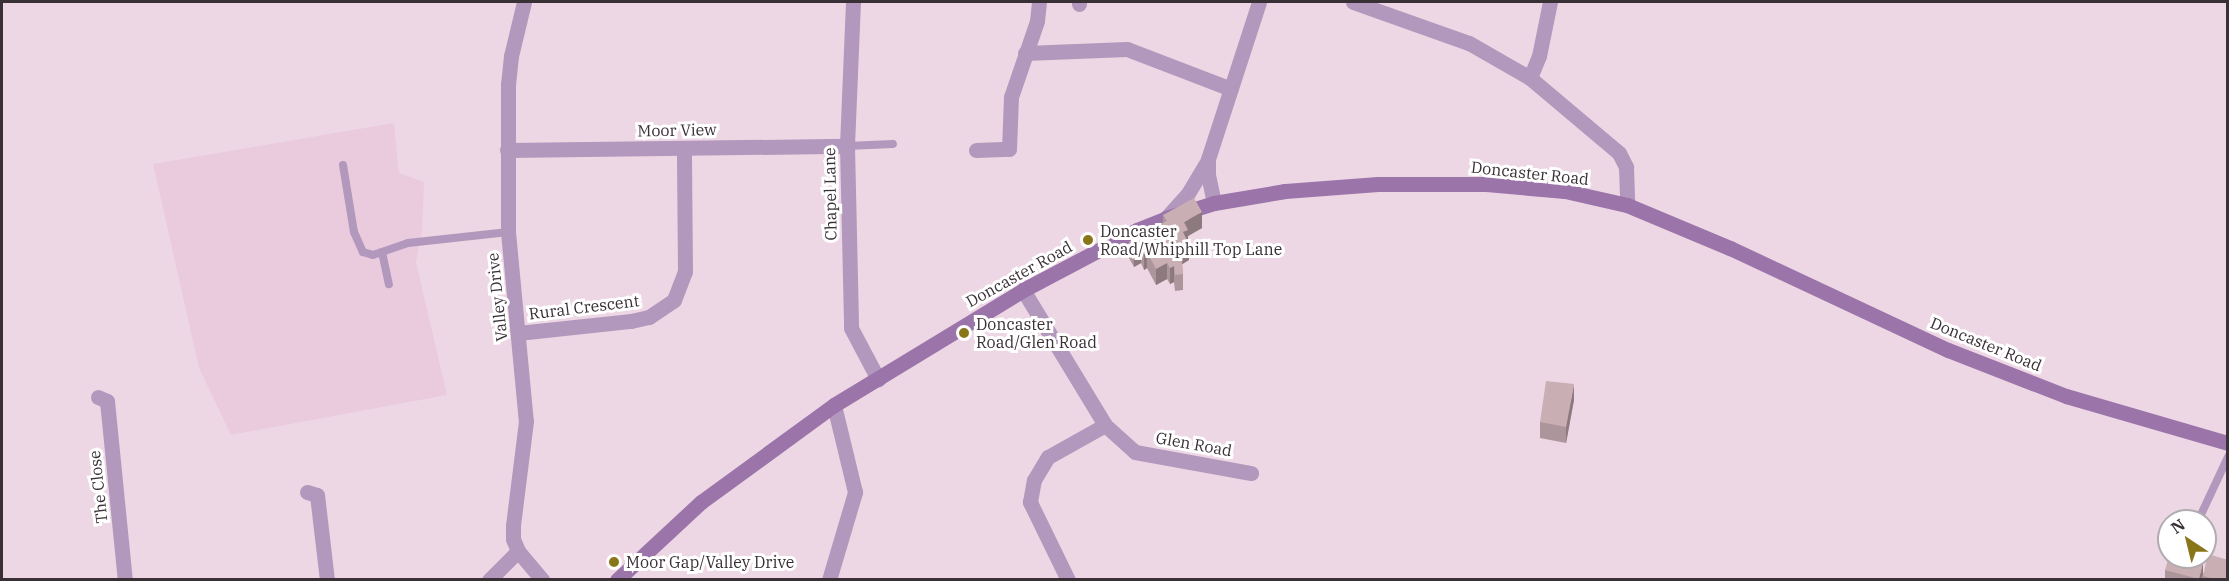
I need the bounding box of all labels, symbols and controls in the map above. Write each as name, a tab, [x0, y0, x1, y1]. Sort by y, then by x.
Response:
street label: Moor View	[637, 120, 717, 140]
street label: Chapel Lane	[820, 147, 840, 241]
street label: Doncaster Road	[1470, 157, 1590, 189]
place label: Doncaster Road/Whiphill Top Lane	[1100, 221, 1282, 259]
marker: Doncaster Road/Whiphill Top Lane	[1081, 233, 1095, 247]
street label: Doncaster Road	[963, 237, 1075, 311]
street label: Valley Drive	[483, 252, 511, 342]
street label: Rural Crescent	[528, 291, 640, 323]
street label: Doncaster Road	[1928, 313, 2044, 375]
place label: Doncaster Road/Glen Road	[976, 314, 1097, 352]
marker: Doncaster Road/Glen Road	[957, 326, 971, 340]
street label: Glen Road	[1154, 428, 1234, 460]
street label: The Close	[85, 450, 111, 524]
north arrow	[2157, 509, 2217, 569]
text: N	[2167, 514, 2189, 538]
place label: Moor Gap/Valley Drive	[626, 552, 794, 572]
marker: Moor Gap/Valley Drive	[607, 555, 621, 569]

